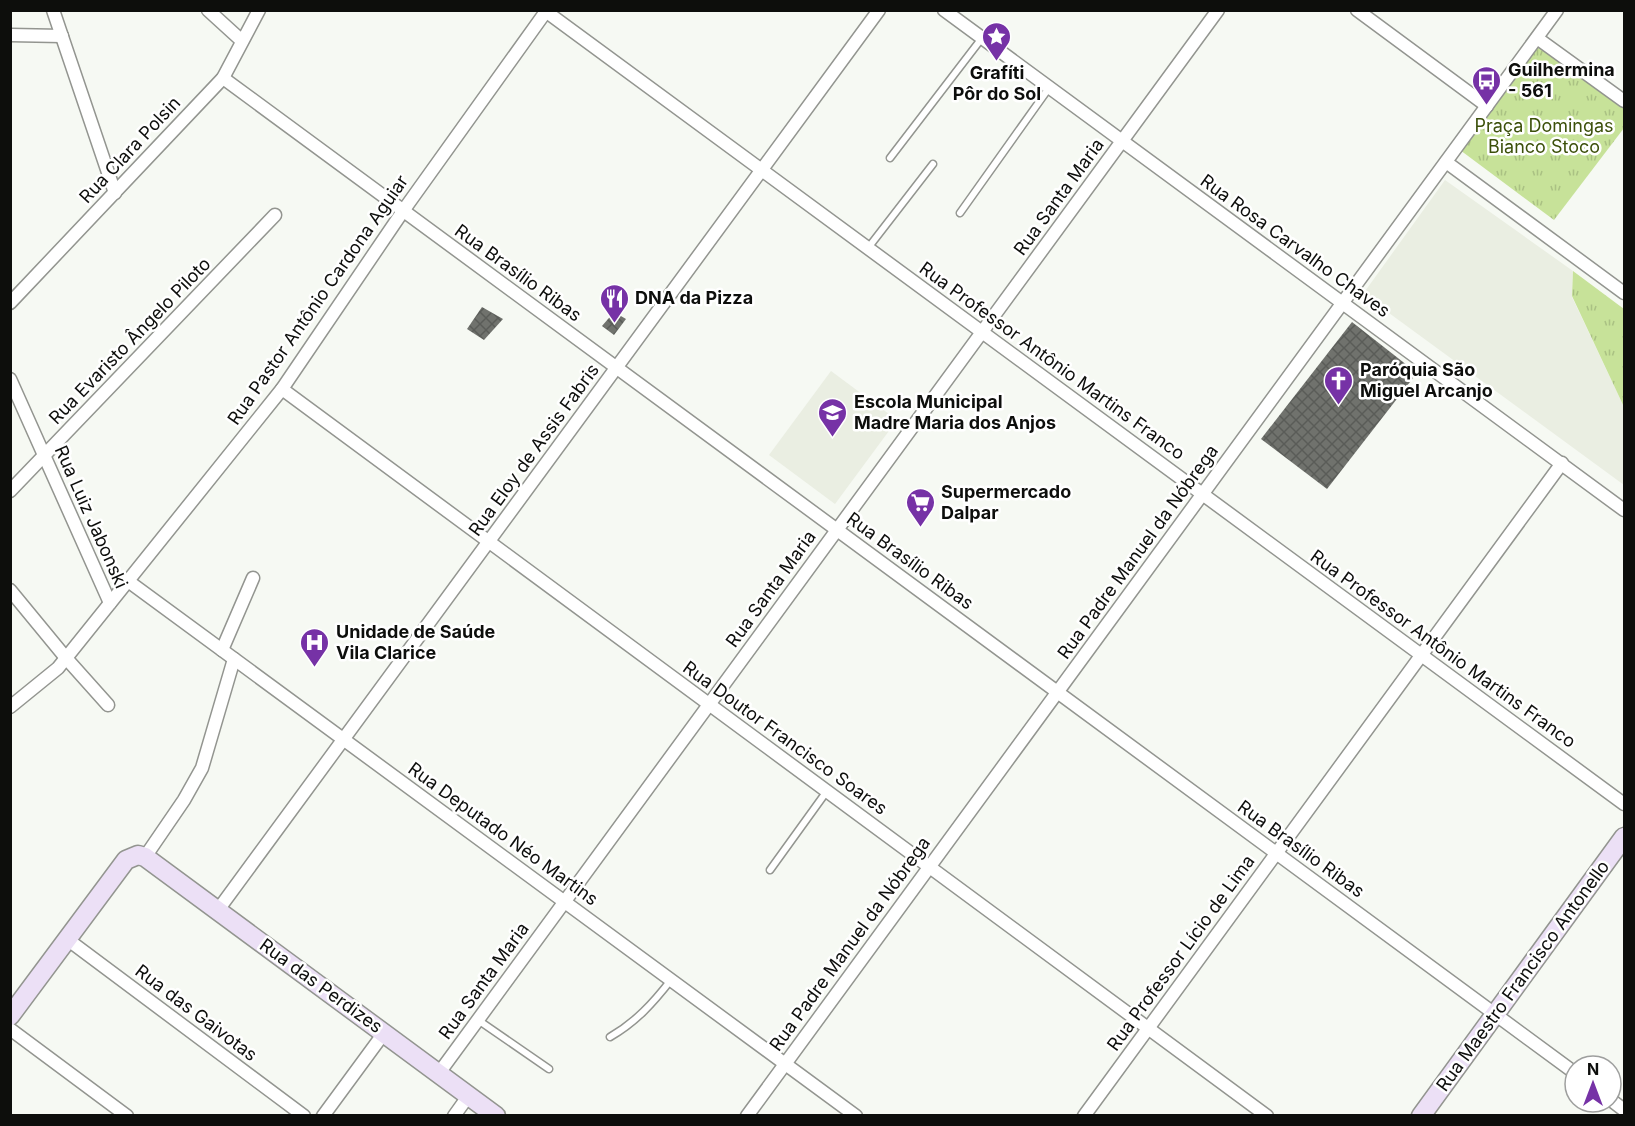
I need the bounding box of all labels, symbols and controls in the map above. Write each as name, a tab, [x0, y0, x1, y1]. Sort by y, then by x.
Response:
place icon: Grafíti Pôr do Sol	[981, 20, 1013, 62]
place label: Guilhermina - 561	[1508, 59, 1615, 101]
place label: Grafíti Pôr do Sol	[953, 62, 1041, 104]
bus stop icon: Guilhermina - 561	[1471, 64, 1503, 106]
street label: Rua Clara Polsin	[75, 92, 184, 207]
park label: Praça Domingas Bianco Stoco	[1474, 115, 1614, 157]
street label: Rua Santa Maria	[1009, 134, 1108, 259]
street label: Rua Rosa Carvalho Chaves	[1197, 170, 1394, 321]
street label: Rua Pastor Antônio Cardona Aguiar	[223, 171, 412, 429]
street label: Rua Brasílio Ribas	[451, 220, 586, 326]
street label: Rua Evaristo Ângelo Piloto	[44, 252, 215, 428]
street label: Rua Professor Antônio Martins Franco	[916, 257, 1189, 464]
restaurant icon: DNA da Pizza	[598, 282, 630, 324]
place label: DNA da Pizza	[635, 287, 753, 308]
place label: Paróquia São Miguel Arcanjo	[1360, 359, 1493, 401]
street label: Rua Eloy de Assis Fabris	[464, 360, 603, 540]
church icon: Paróquia São Miguel Arcanjo	[1323, 364, 1355, 406]
place label: Escola Municipal Madre Maria dos Anjos	[854, 391, 1056, 433]
school or university icon: Escola Municipal Madre Maria dos Anjos	[817, 396, 849, 438]
street label: Rua Padre Manuel da Nóbrega	[1053, 441, 1222, 663]
street label: Rua Luiz Jabonski	[51, 442, 132, 591]
place label: Supermercado Dalpar	[941, 481, 1071, 523]
supermarket icon: Supermercado Dalpar	[904, 486, 936, 528]
street label: Rua Brasílio Ribas	[843, 508, 978, 614]
street label: Rua Santa Maria	[721, 526, 820, 651]
street label: Rua Professor Antônio Martins Franco	[1307, 545, 1580, 752]
place label: Unidade de Saúde Vila Clarice	[336, 621, 496, 663]
hospital icon: Unidade de Saúde Vila Clarice	[299, 626, 331, 668]
street label: Rua Doutor Francisco Soares	[679, 656, 891, 819]
street label: Rua Deputado Néo Martins	[404, 758, 602, 909]
street label: Rua Brasílio Ribas	[1234, 796, 1369, 902]
street label: Rua Padre Manuel da Nóbrega	[765, 833, 934, 1055]
street label: Rua Professor Lício de Lima	[1103, 851, 1259, 1055]
street label: Rua Maestro Francisco Antonello	[1432, 856, 1613, 1095]
street label: Rua Santa Maria	[434, 918, 533, 1043]
street label: Rua das Perdizes	[256, 934, 387, 1037]
street label: Rua das Gaivotas	[131, 960, 261, 1065]
north arrow	[1563, 1054, 1623, 1114]
text: N	[1587, 1059, 1599, 1079]

